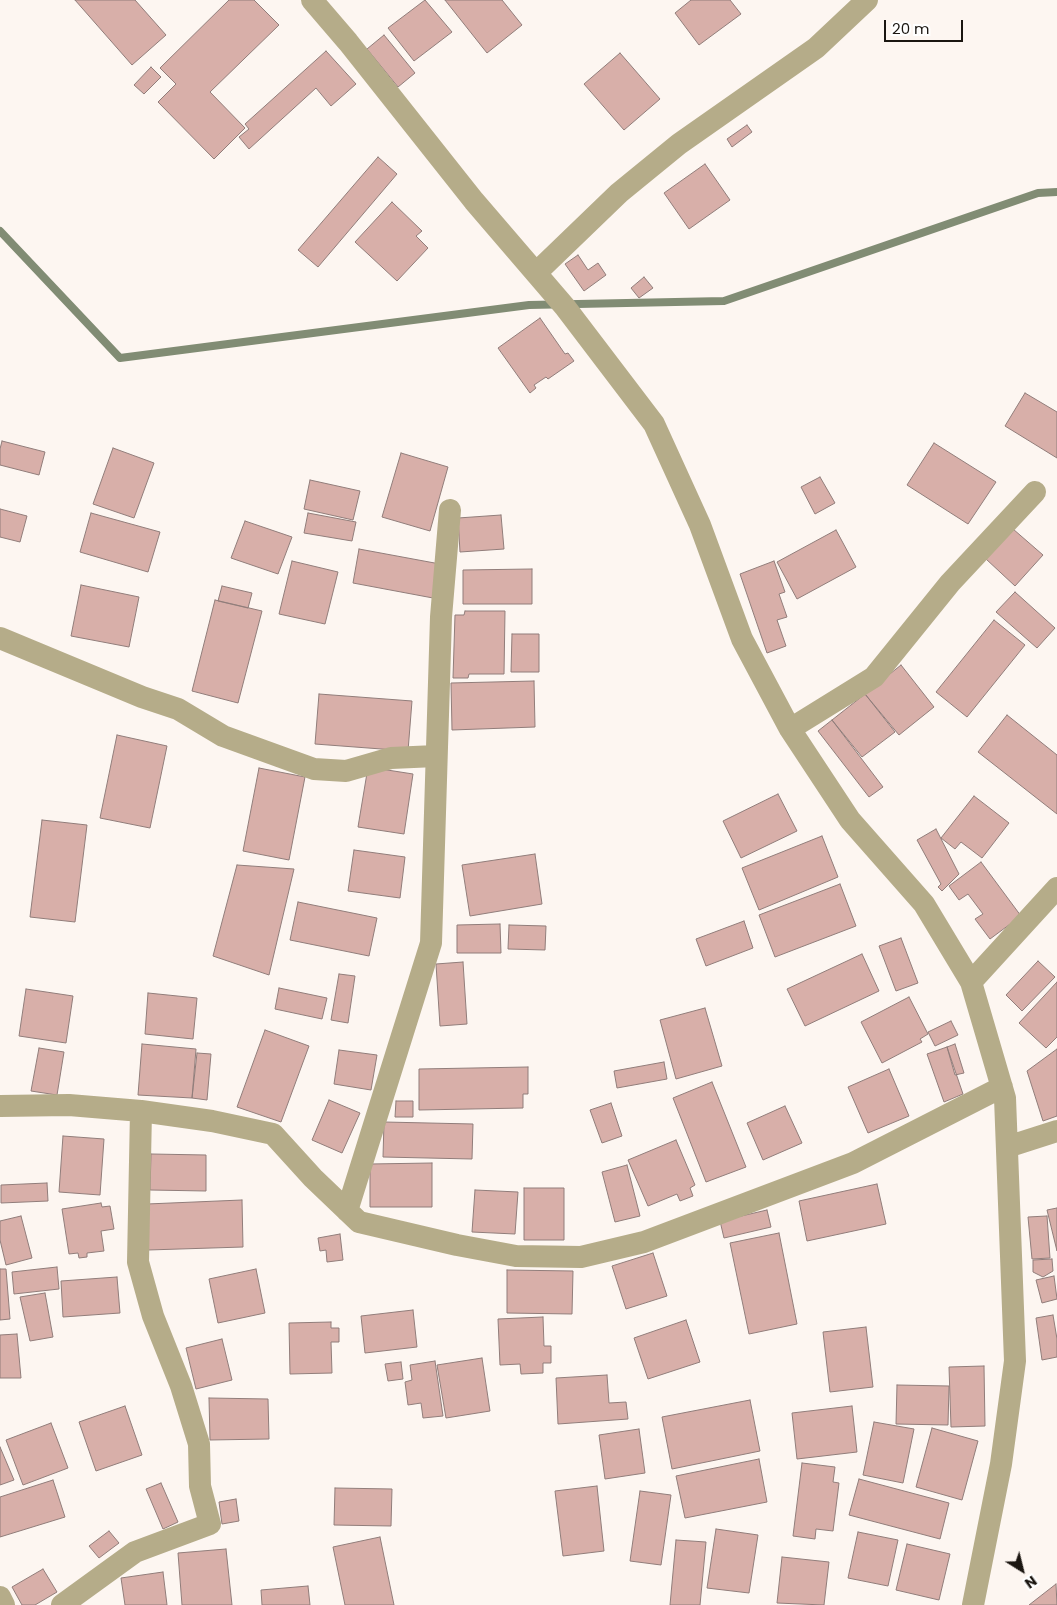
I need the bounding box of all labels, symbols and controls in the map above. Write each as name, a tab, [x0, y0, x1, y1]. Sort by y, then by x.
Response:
scale bar	[887, 10, 966, 42]
text: 20 m	[892, 18, 930, 39]
north arrow	[997, 1545, 1047, 1595]
text: N	[1021, 1571, 1041, 1593]

